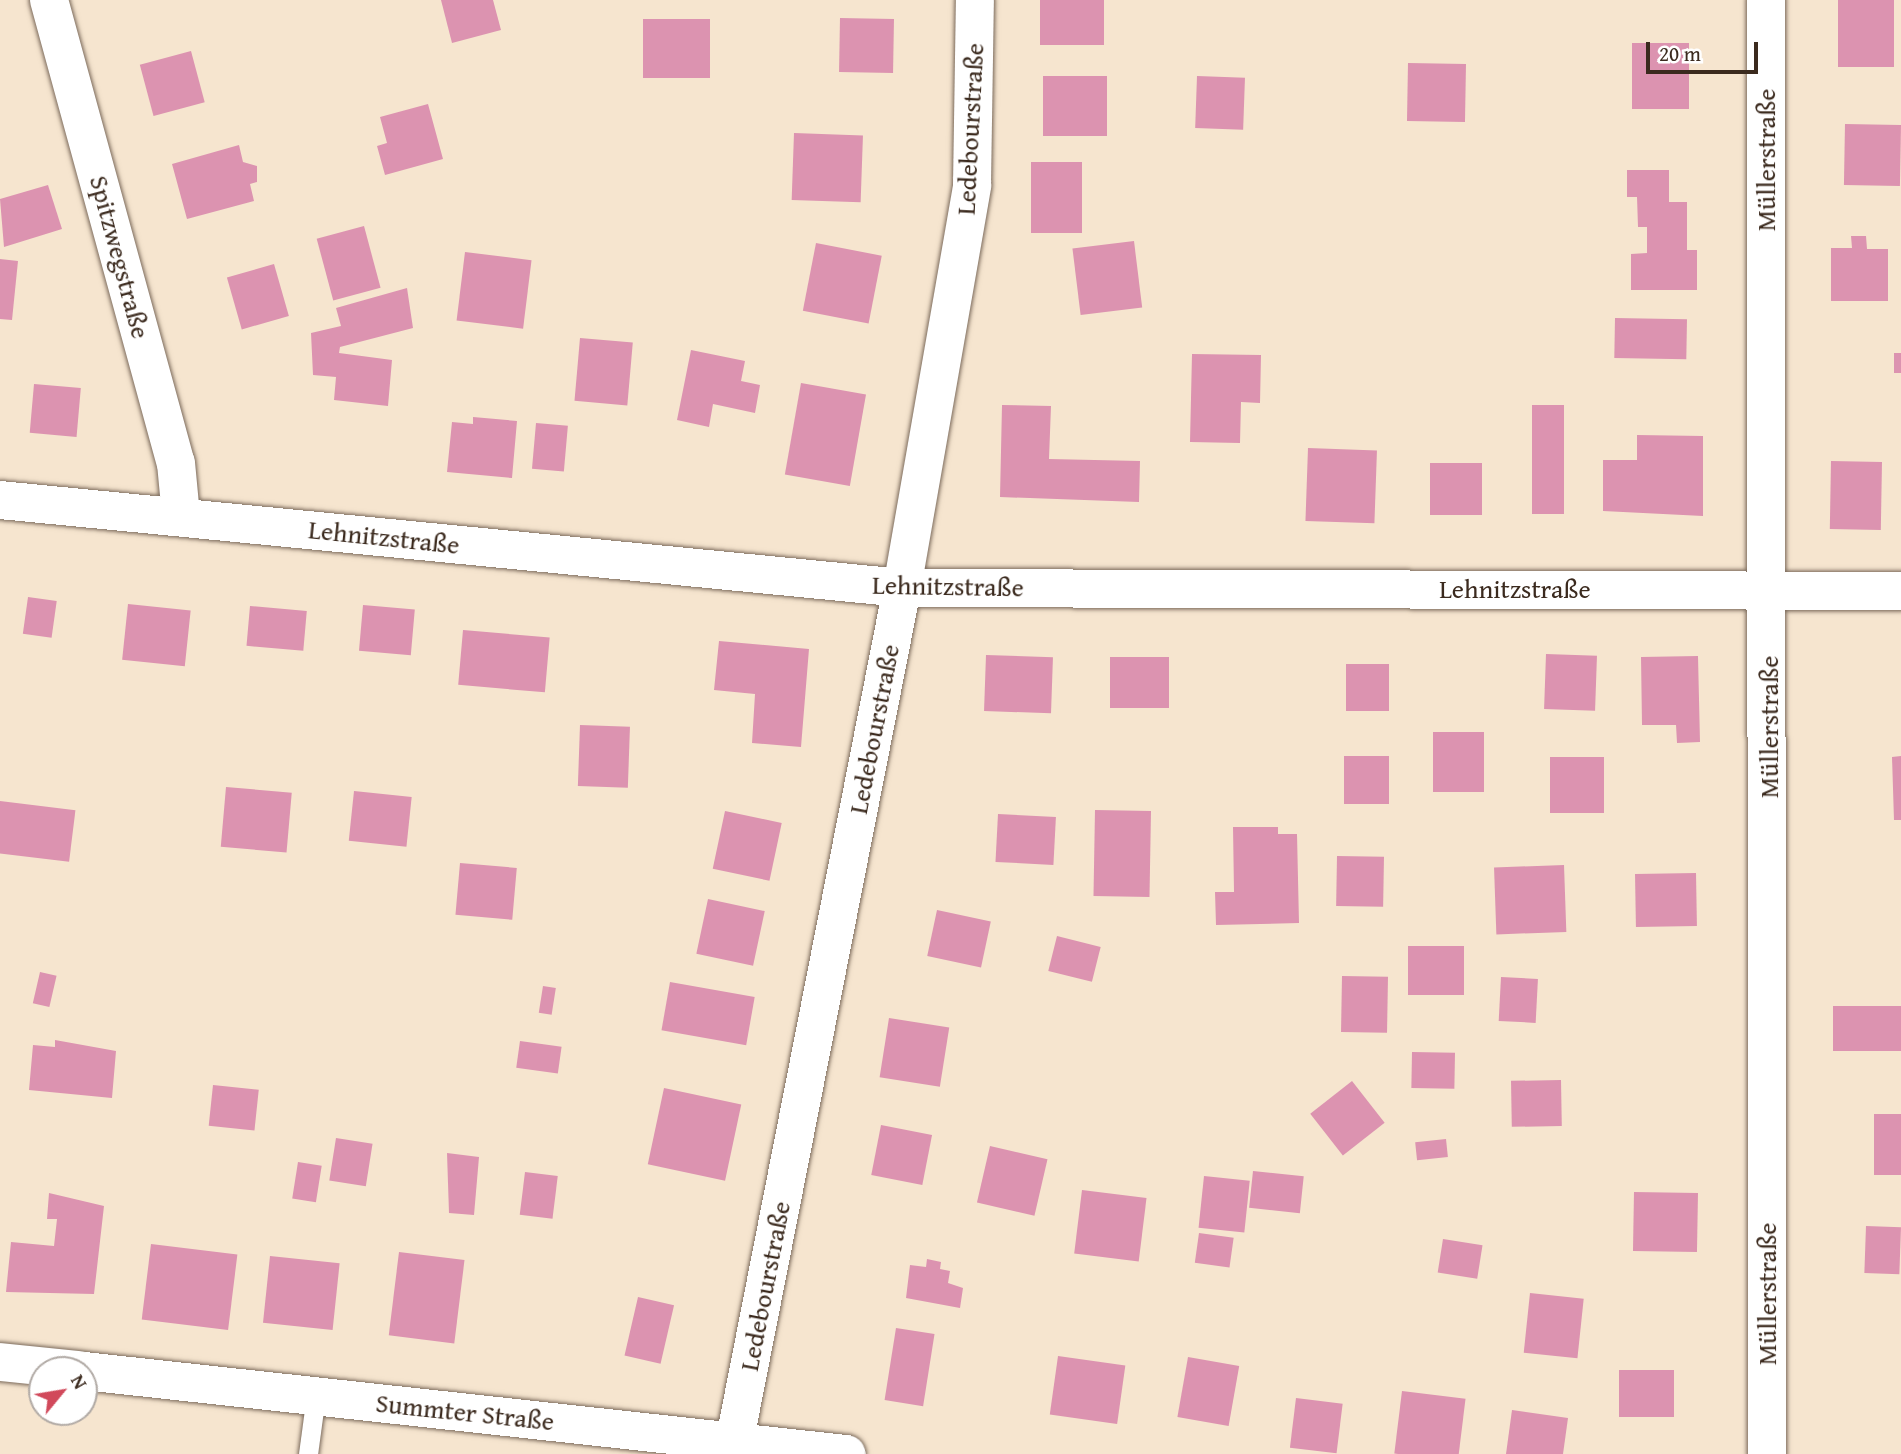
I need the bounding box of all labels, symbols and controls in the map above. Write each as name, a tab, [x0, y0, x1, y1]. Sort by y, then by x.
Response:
scale bar	[1649, 28, 1761, 72]
text: 20 m	[1659, 38, 1701, 69]
street label: Ledebourstraße	[950, 42, 990, 216]
street label: Müllerstraße	[1750, 89, 1782, 231]
street label: Spitzwegstraße	[83, 172, 157, 342]
street label: Lehnitzstraße	[307, 514, 461, 560]
street label: Lehnitzstraße	[872, 569, 1024, 603]
street label: Lehnitzstraße	[1439, 573, 1591, 605]
street label: Ledebourstraße	[842, 642, 906, 816]
street label: Müllerstraße	[1753, 656, 1785, 798]
street label: Ledebourstraße	[733, 1199, 797, 1373]
street label: Müllerstraße	[1751, 1223, 1783, 1365]
north arrow	[28, 1356, 98, 1426]
text: N	[64, 1369, 95, 1394]
street label: Summter Straße	[374, 1387, 556, 1437]

